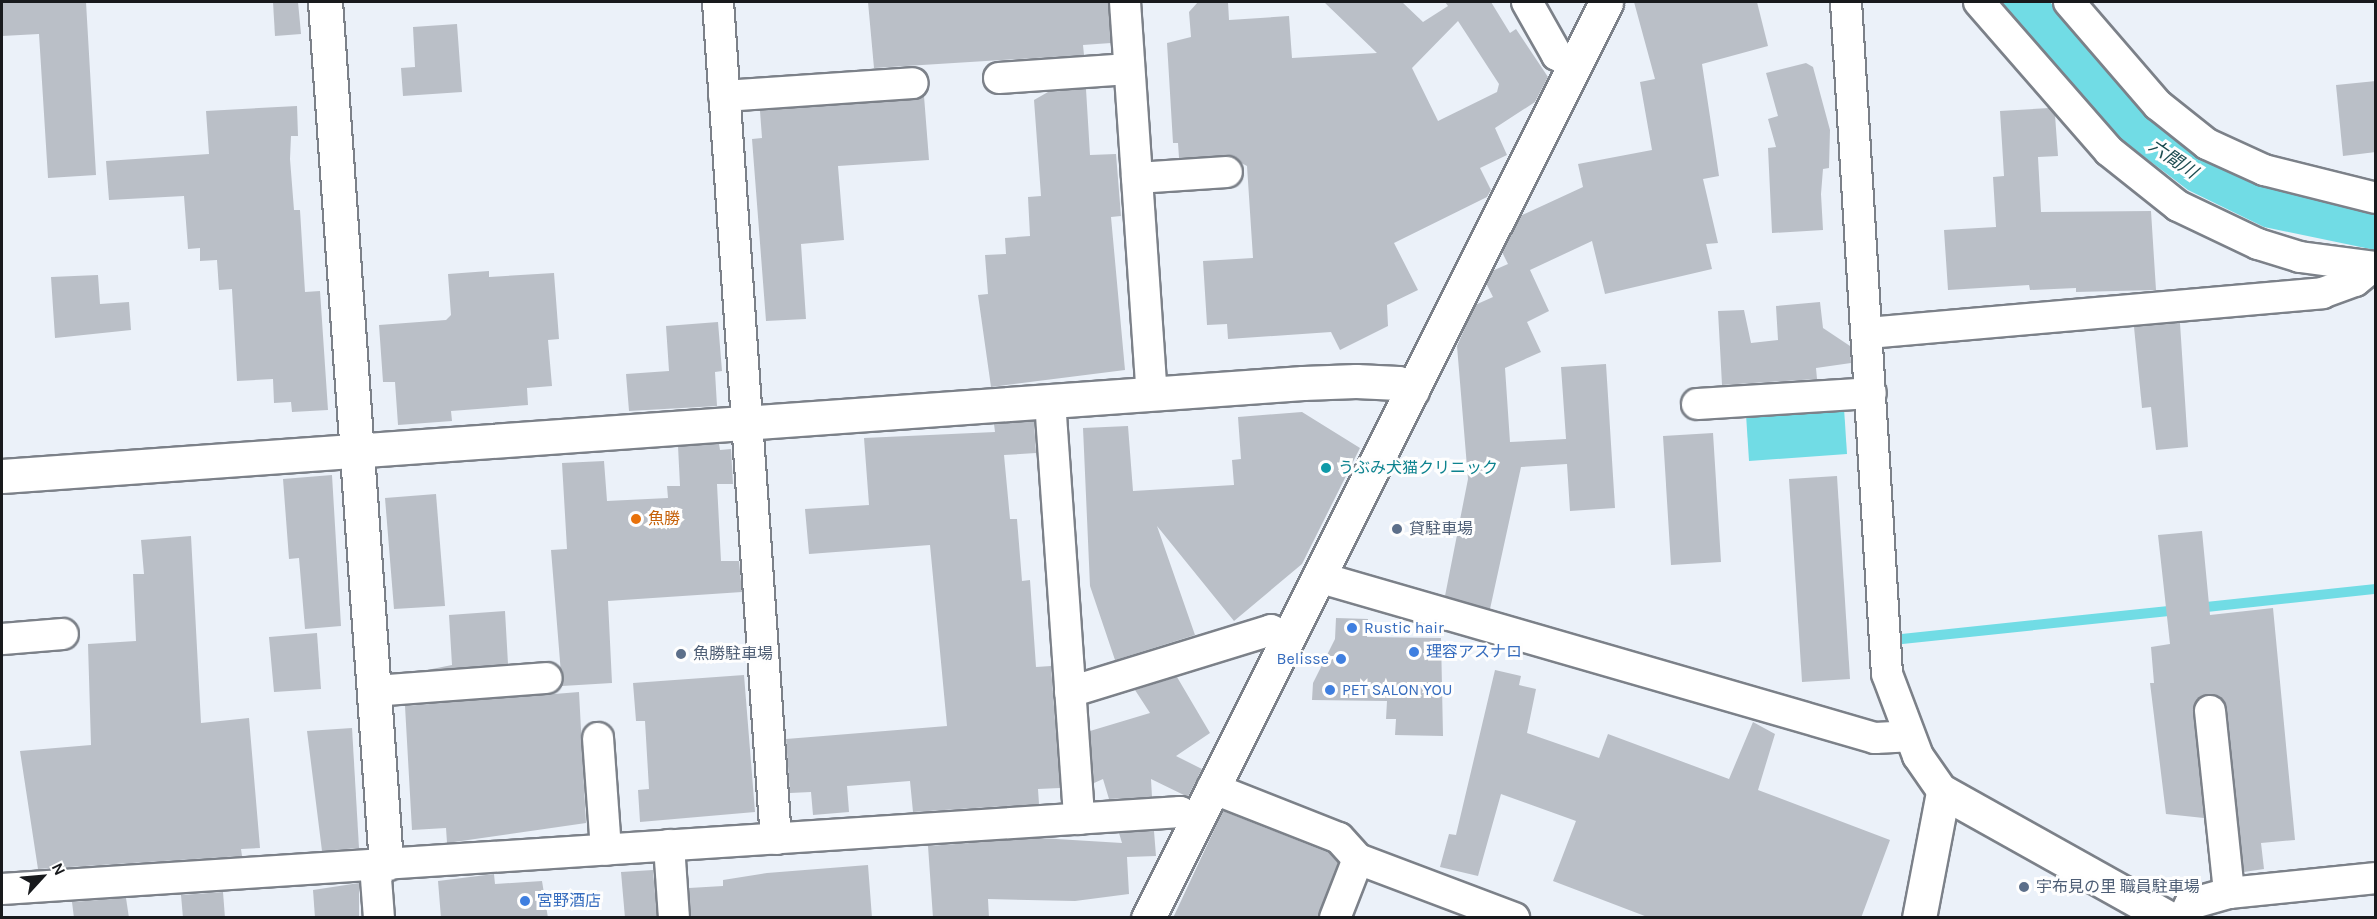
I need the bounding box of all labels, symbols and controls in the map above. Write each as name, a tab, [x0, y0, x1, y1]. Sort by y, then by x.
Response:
water label: 六間川	[2145, 135, 2201, 183]
place label: うぶみ犬猫クリニック	[1338, 458, 1498, 478]
marker: うぶみ犬猫クリニック	[1319, 461, 1333, 475]
place label: 魚勝	[648, 509, 680, 529]
marker: 魚勝	[629, 512, 643, 526]
place label: 貸駐車場	[1409, 519, 1473, 539]
marker: 貸駐車場	[1390, 522, 1404, 536]
place label: Rustic hair	[1364, 618, 1444, 638]
marker: Rustic hair	[1345, 621, 1359, 635]
place label: 理容アスナロ	[1426, 642, 1522, 662]
place label: 魚勝駐車場	[693, 644, 773, 664]
marker: 理容アスナロ	[1407, 645, 1421, 659]
marker: 魚勝駐車場	[674, 647, 688, 661]
place label: Belisse	[1277, 649, 1329, 669]
marker: Belisse	[1334, 652, 1348, 666]
place label: PET SALON YOU	[1342, 680, 1452, 700]
marker: PET SALON YOU	[1323, 683, 1337, 697]
north arrow	[12, 847, 72, 907]
text: N	[48, 860, 70, 878]
place label: 宇布見の里 職員駐車場	[2036, 877, 2200, 897]
marker: 宇布見の里 職員駐車場	[2017, 880, 2031, 894]
place label: 宮野酒店	[537, 891, 601, 911]
marker: 宮野酒店	[518, 894, 532, 908]

